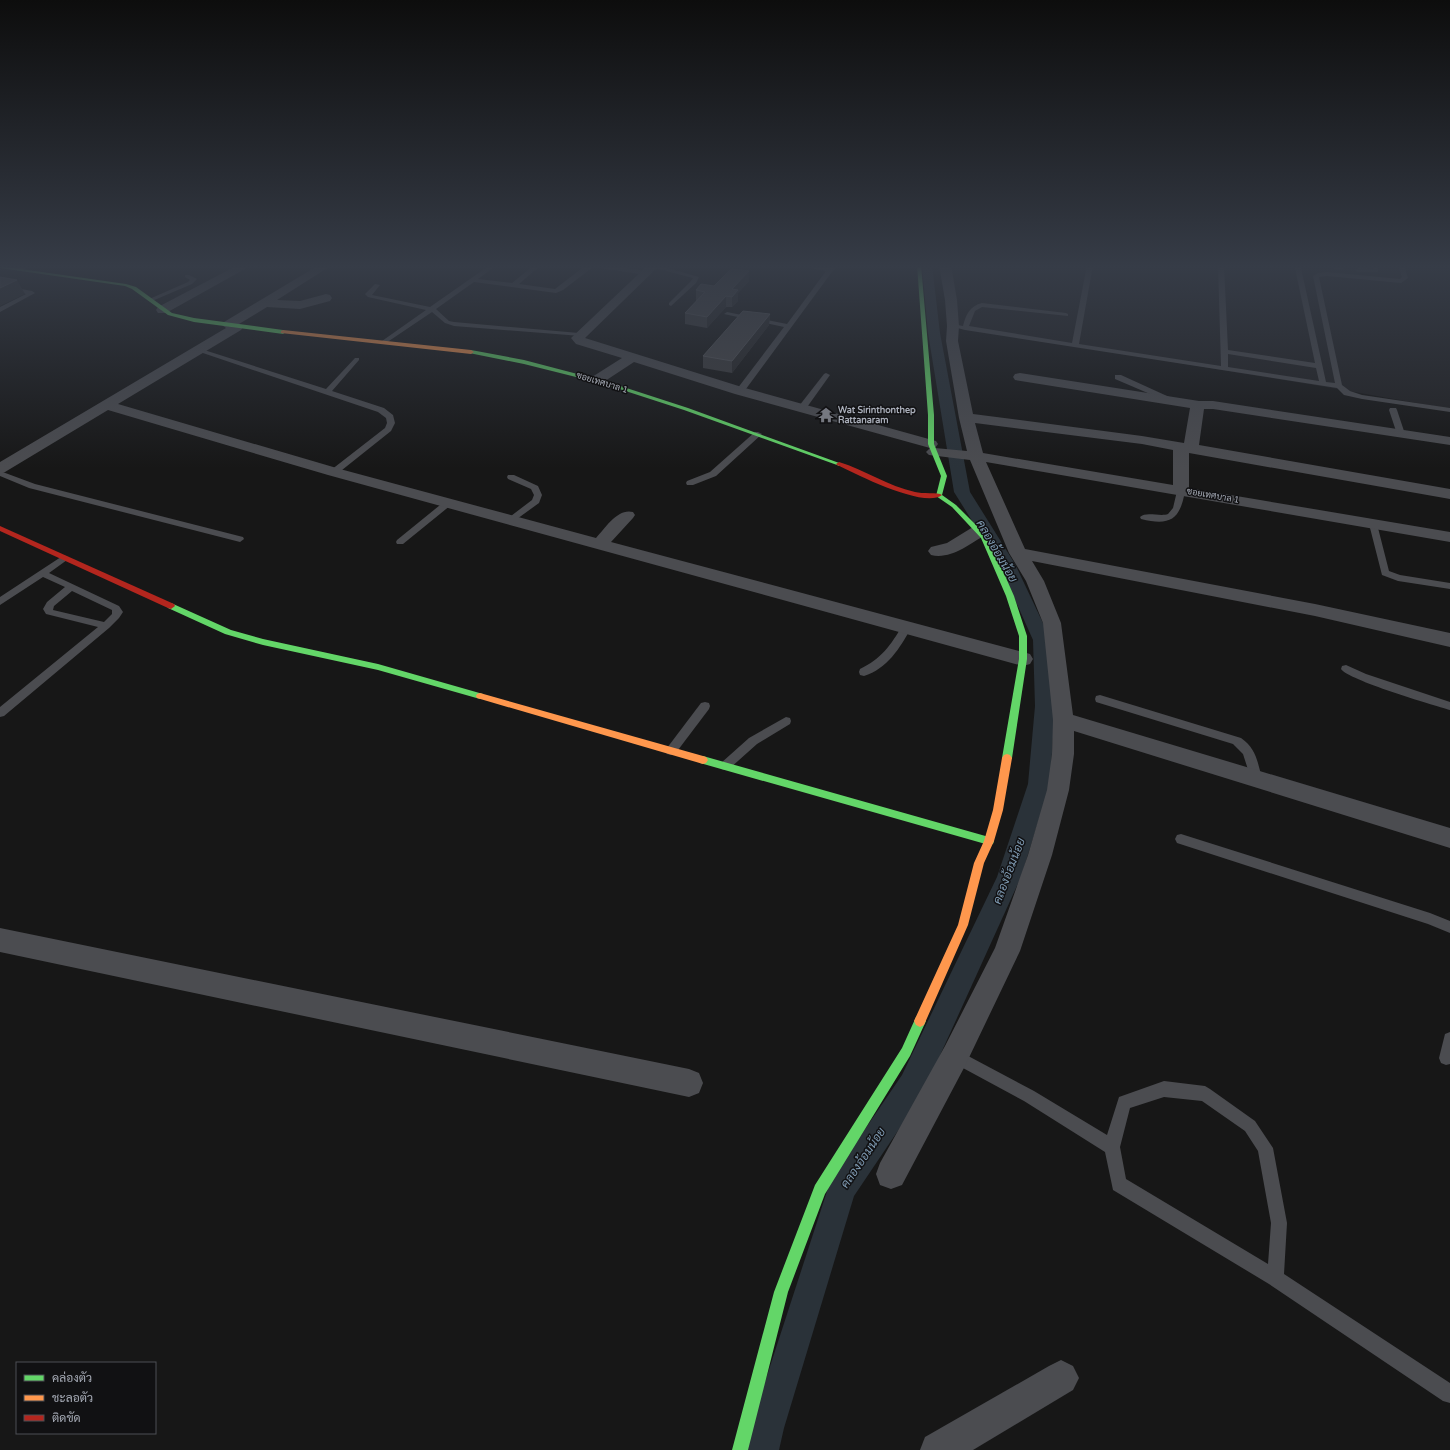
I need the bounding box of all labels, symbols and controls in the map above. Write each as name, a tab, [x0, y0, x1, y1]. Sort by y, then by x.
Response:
street label: ซอยเทศบาล 1	[575, 370, 629, 396]
place label: Wat Sirinthonthep Rattanaram	[838, 405, 916, 426]
temple icon: Wat Sirinthonthep Rattanaram	[817, 406, 835, 424]
street label: ซอยเทศบาล 1	[1186, 486, 1240, 506]
water label: คลองอ้อมน้อย	[974, 517, 1021, 585]
water label: คลองอ้อมน้อย	[990, 836, 1028, 906]
water label: คลองอ้อมน้อย	[838, 1125, 888, 1191]
legend	[16, 1362, 156, 1434]
text: คล่องตัว	[52, 1371, 92, 1385]
text: ชะลอตัว	[52, 1391, 93, 1405]
text: ติดขัด	[52, 1411, 81, 1425]

